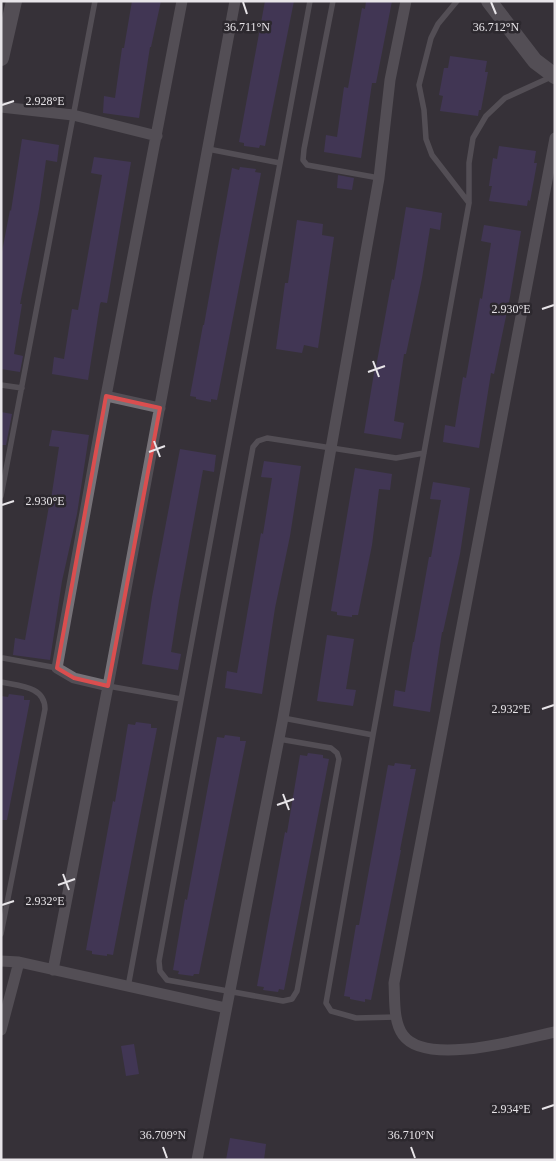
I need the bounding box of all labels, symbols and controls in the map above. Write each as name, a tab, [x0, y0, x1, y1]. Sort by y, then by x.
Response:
text: 36.711°N	[224, 20, 270, 34]
text: 36.712°N	[473, 20, 520, 34]
text: 2.928°E	[25, 94, 65, 108]
text: 2.930°E	[491, 302, 531, 316]
text: 2.930°E	[25, 494, 65, 508]
text: 2.932°E	[491, 702, 531, 716]
text: 2.932°E	[25, 894, 65, 908]
text: 2.934°E	[491, 1102, 531, 1116]
text: 36.709°N	[140, 1128, 187, 1142]
text: 36.710°N	[388, 1128, 435, 1142]

